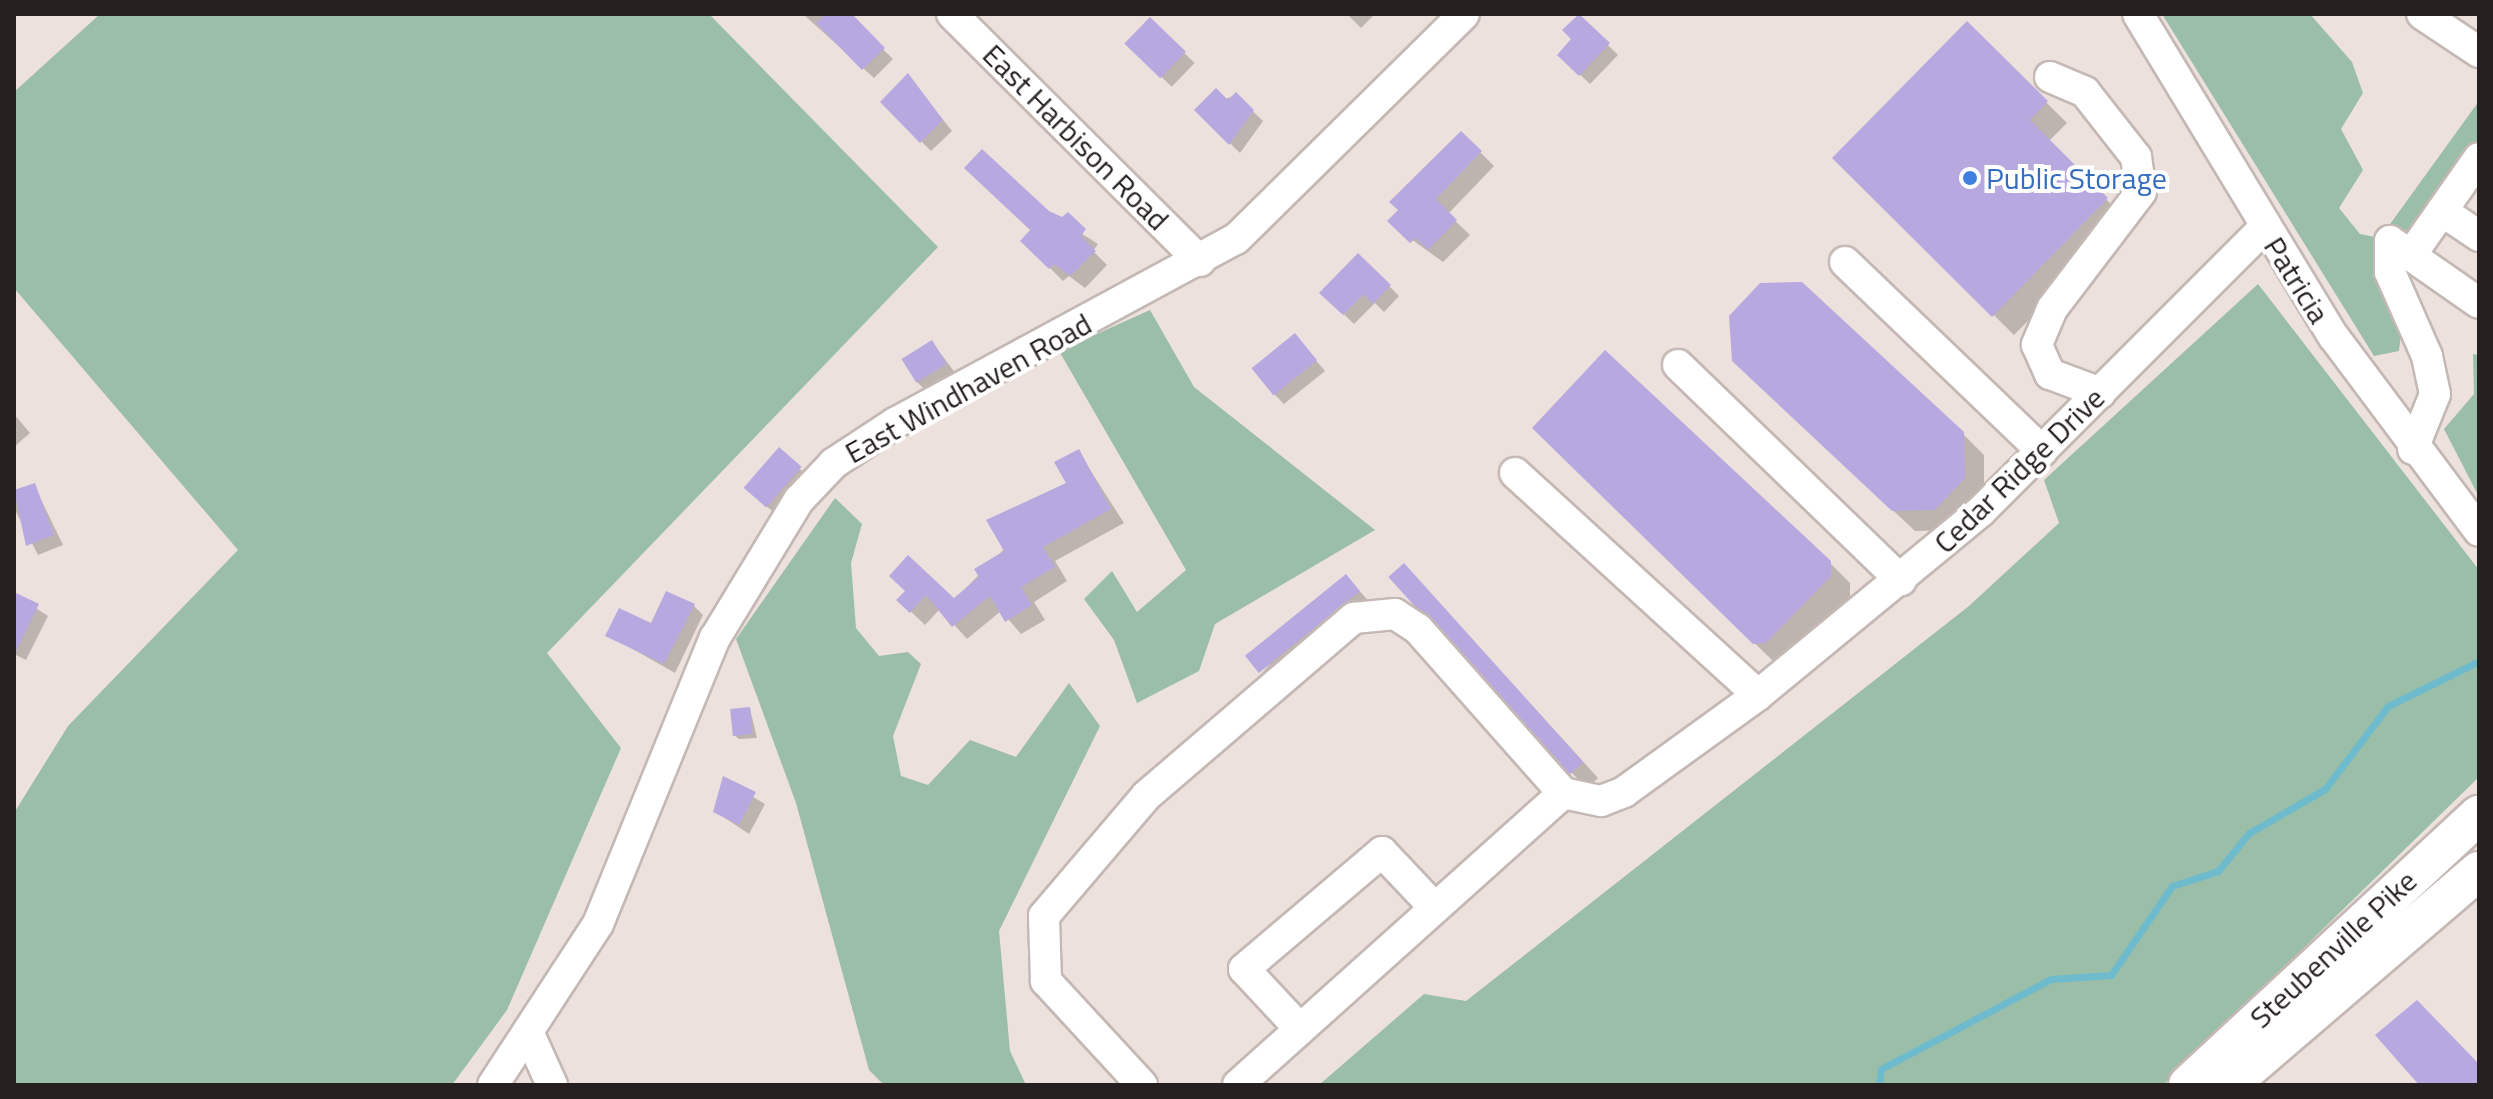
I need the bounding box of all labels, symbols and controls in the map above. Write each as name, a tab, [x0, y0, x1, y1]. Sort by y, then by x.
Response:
street label: East Harbison Road	[976, 37, 1176, 237]
place label: Public Storage	[1986, 160, 2167, 196]
marker: Public Storage	[1961, 169, 1979, 187]
street label: Patricia	[2257, 230, 2337, 330]
street label: East Windhaven Road	[839, 305, 1097, 471]
street label: Cedar Ridge Drive	[1926, 380, 2112, 560]
street label: Steubenville Pike	[2242, 863, 2424, 1035]

